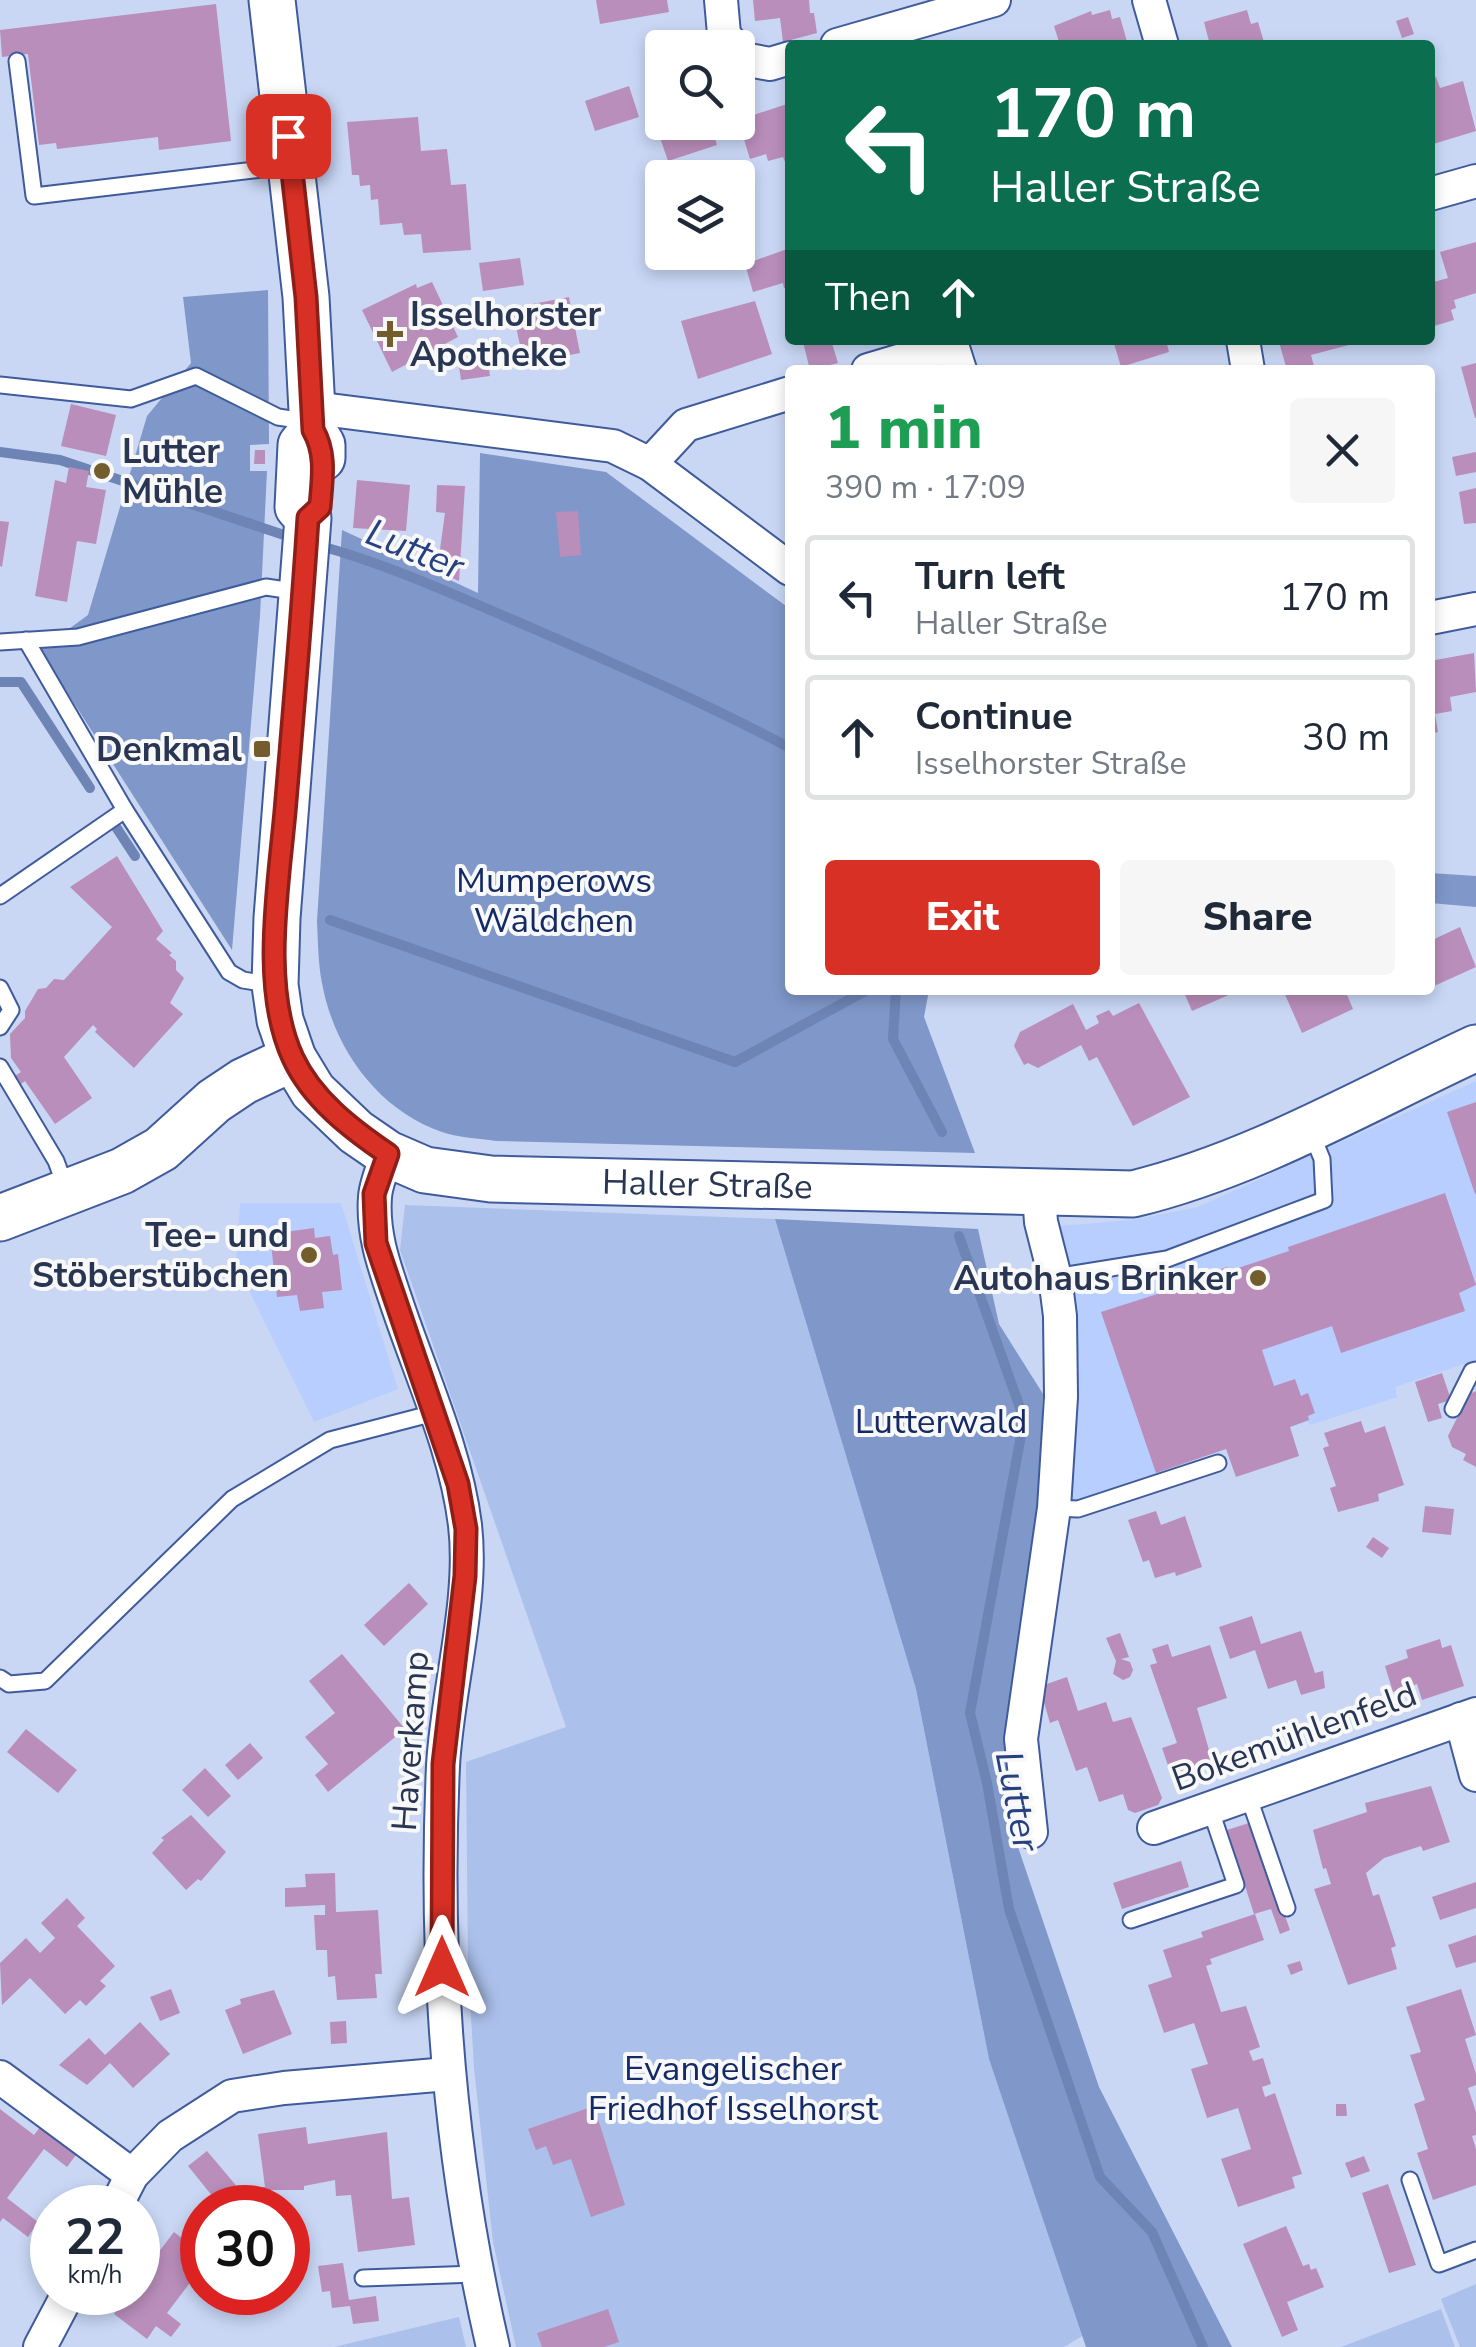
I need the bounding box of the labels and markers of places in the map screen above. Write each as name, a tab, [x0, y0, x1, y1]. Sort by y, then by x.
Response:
pin	[246, 94, 331, 179]
place label: Isselhorster Apotheke	[410, 291, 601, 378]
marker: Isselhorster Apotheke	[379, 323, 401, 345]
place label: Lutter Mühle	[122, 428, 223, 515]
marker: Lutter Mühle	[91, 460, 113, 482]
place label: Denkmal	[96, 726, 242, 773]
marker: Denkmal	[251, 738, 273, 760]
place label: Tee- und Stöberstübchen	[32, 1212, 289, 1299]
marker: Tee- und Stöberstübchen	[298, 1244, 320, 1266]
place label: Autohaus Brinker	[954, 1255, 1238, 1302]
marker: Autohaus Brinker	[1247, 1267, 1269, 1289]

